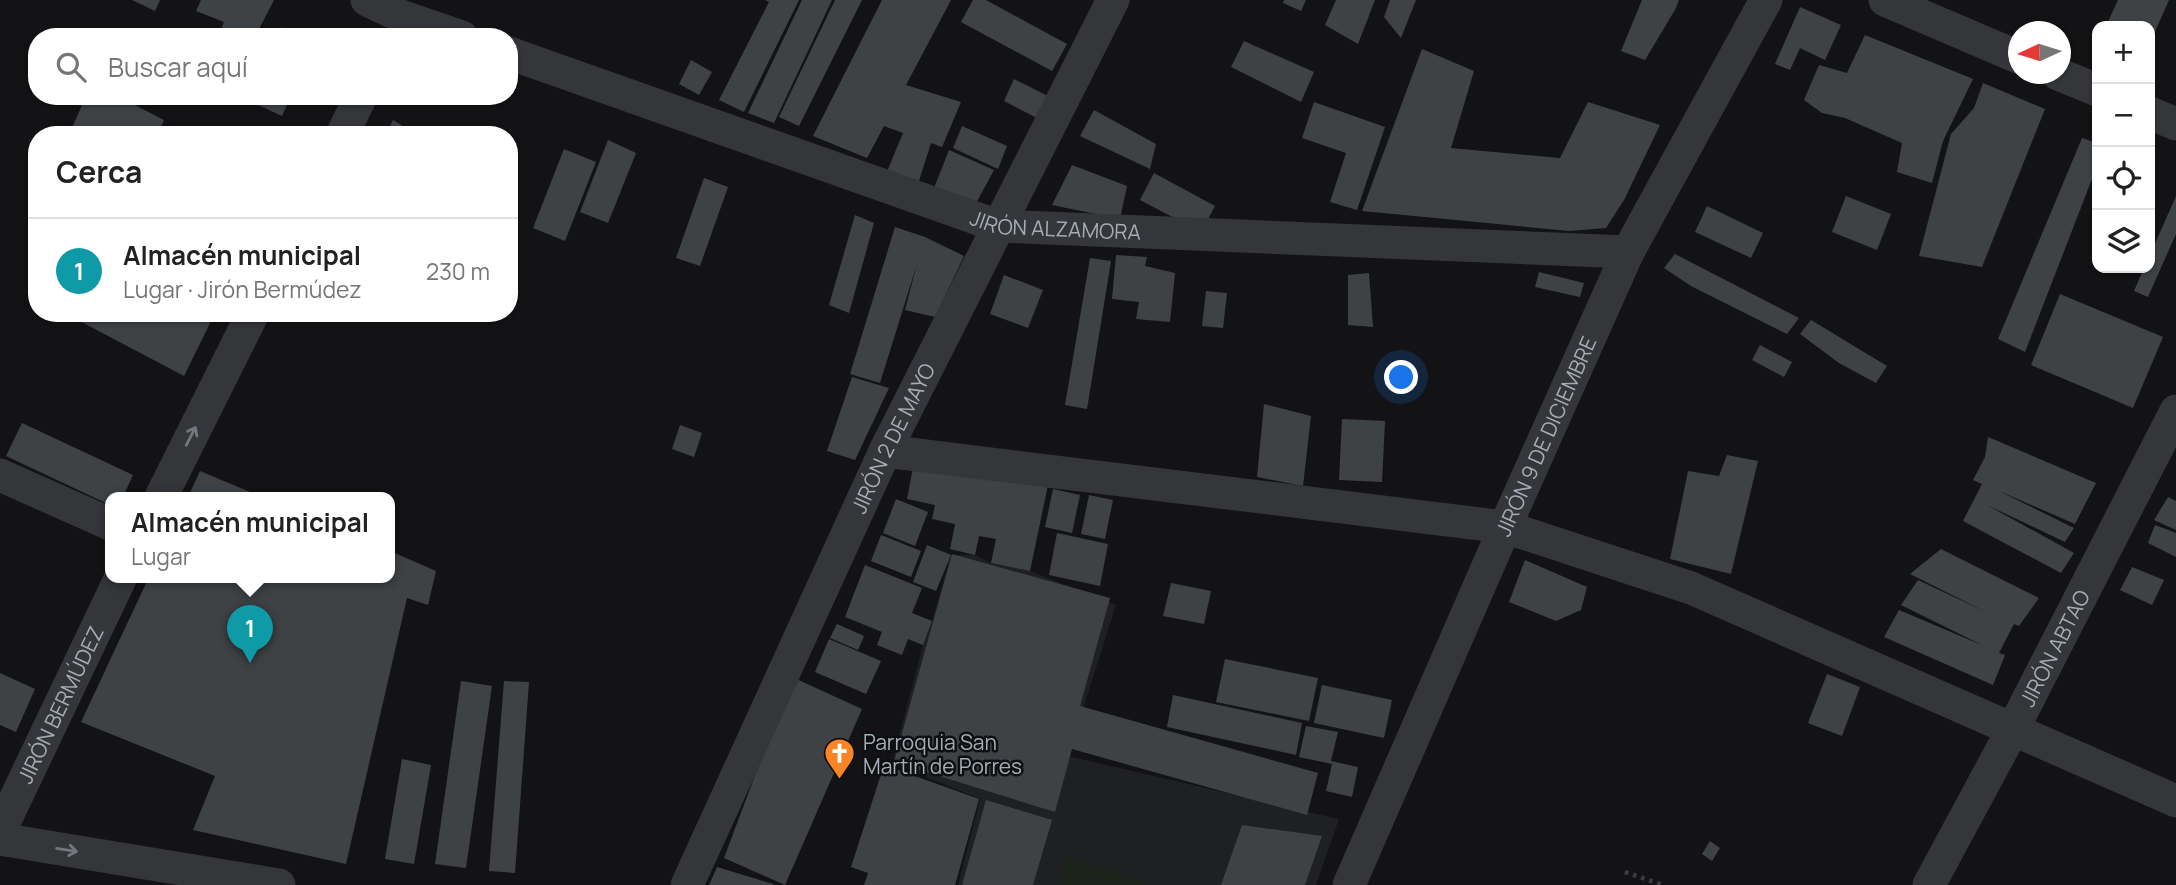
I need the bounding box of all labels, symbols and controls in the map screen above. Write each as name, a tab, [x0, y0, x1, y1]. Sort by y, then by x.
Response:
north arrow	[2008, 21, 2071, 84]
map controls	[2092, 21, 2155, 273]
button: +	[2092, 21, 2155, 84]
search box	[28, 28, 518, 105]
icon: search	[52, 48, 90, 86]
text: Buscar aquí	[108, 49, 248, 85]
button: −	[2092, 84, 2155, 147]
button: locate	[2092, 147, 2155, 210]
text: Cerca	[56, 151, 142, 192]
street label: JIRÓN ALZAMORA	[967, 203, 1141, 246]
button: layers	[2092, 210, 2155, 273]
text: Almacén municipal	[123, 237, 361, 273]
text: 1	[74, 255, 84, 287]
text: 230 m	[426, 255, 490, 287]
text: Lugar · Jirón Bermúdez	[123, 273, 362, 305]
street label: JIRÓN 9 DE DICIEMBRE	[1489, 332, 1602, 540]
street label: JIRÓN 2 DE MAYO	[844, 358, 941, 518]
your location	[1384, 360, 1418, 394]
one-way arrow	[185, 426, 199, 447]
popup	[105, 492, 395, 583]
text: Almacén municipal	[131, 504, 369, 540]
text: Lugar	[131, 540, 191, 572]
street label: JIRÓN ABTAO	[2013, 585, 2096, 711]
pin: 1	[227, 605, 273, 663]
street label: JIRÓN BERMÚDEZ	[11, 621, 110, 788]
place label: Parroquia San Martín de Porres	[863, 728, 1022, 780]
church icon: Parroquia San Martín de Porres	[823, 737, 857, 781]
one-way arrow	[55, 844, 78, 857]

